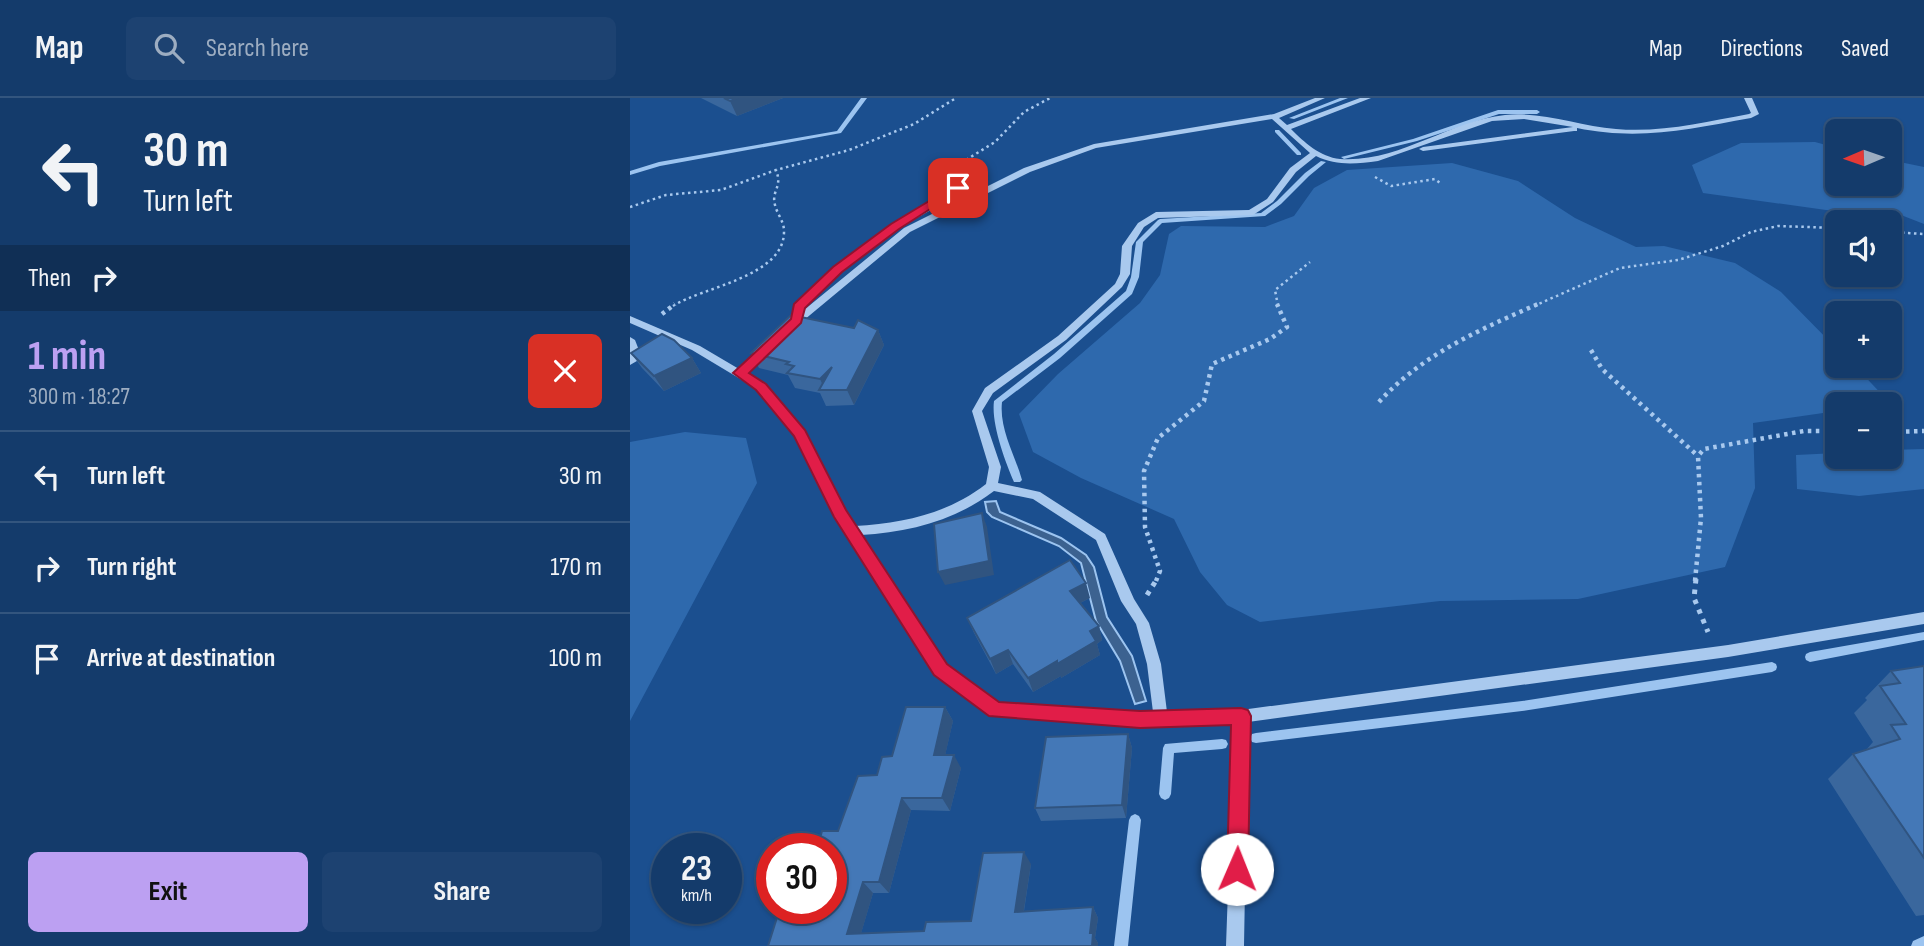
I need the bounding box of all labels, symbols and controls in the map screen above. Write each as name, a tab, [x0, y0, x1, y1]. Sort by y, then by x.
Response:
search box	[126, 17, 616, 80]
text: Map	[35, 28, 84, 68]
icon: search	[150, 29, 188, 67]
text: Search here	[206, 33, 309, 64]
text: Map	[1649, 34, 1682, 63]
text: Directions	[1720, 34, 1803, 63]
text: Saved	[1841, 34, 1889, 63]
north arrow	[1825, 119, 1902, 196]
map controls	[1825, 119, 1902, 469]
text: 30 m	[143, 122, 228, 181]
icon: left	[28, 126, 119, 217]
pin	[928, 158, 988, 218]
icon: arrive	[939, 169, 977, 207]
text: Turn left	[143, 182, 233, 221]
button: sound	[1825, 210, 1902, 287]
icon: right	[85, 259, 123, 297]
text: Then	[28, 263, 71, 294]
button: +	[1825, 301, 1902, 378]
text: 1 min	[28, 331, 106, 382]
button: close	[528, 334, 602, 408]
text: 300 m · 18:27	[28, 383, 130, 411]
button: −	[1825, 392, 1902, 469]
icon: left	[28, 458, 66, 496]
text: Turn left	[87, 461, 165, 492]
text: 30 m	[559, 461, 602, 492]
icon: right	[28, 549, 66, 587]
text: Turn right	[87, 552, 176, 583]
text: 170 m	[550, 552, 602, 583]
icon: arrive	[28, 640, 66, 678]
text: Arrive at destination	[87, 643, 275, 674]
text: 100 m	[549, 643, 602, 674]
position arrow	[1200, 832, 1274, 906]
speed limit sign: 30	[756, 833, 847, 924]
text: 23	[681, 848, 712, 891]
button: Exit	[28, 852, 308, 932]
button: Share	[322, 852, 602, 932]
text: km/h	[681, 885, 712, 906]

